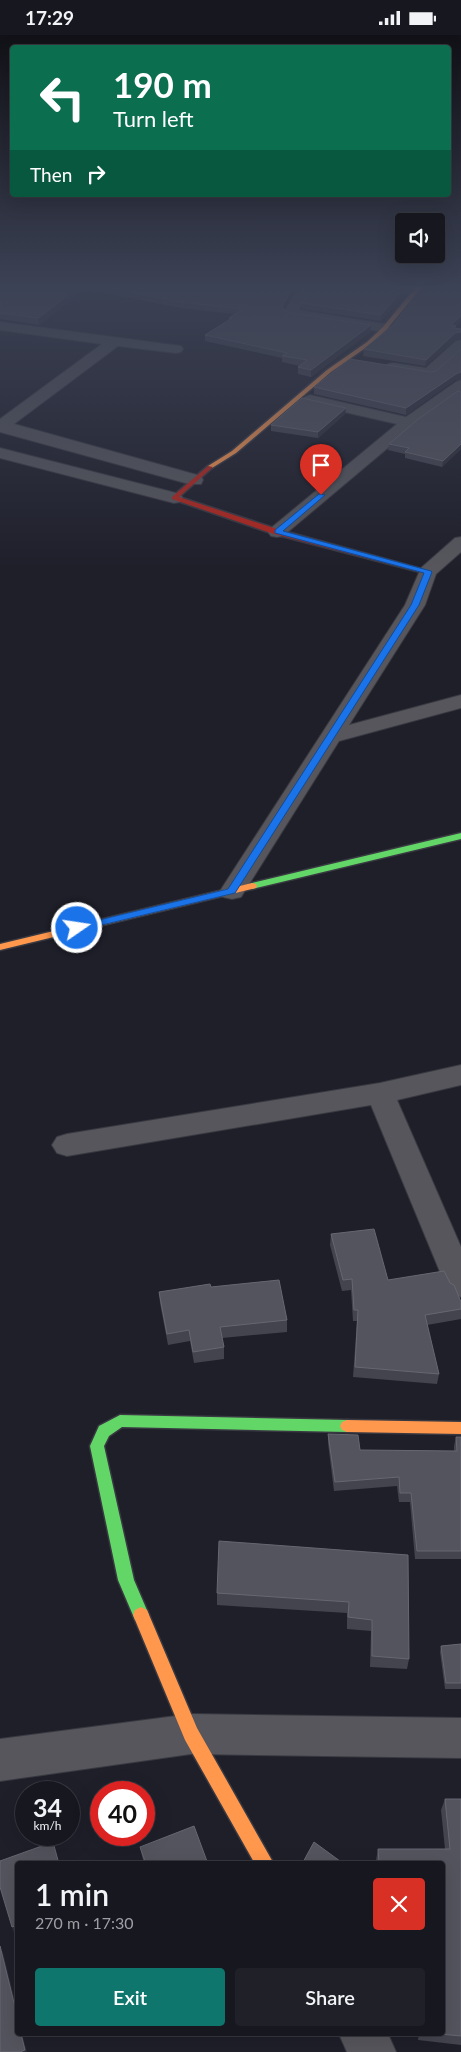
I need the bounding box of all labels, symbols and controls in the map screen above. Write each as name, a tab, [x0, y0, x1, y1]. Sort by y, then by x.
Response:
text: 17:29	[25, 6, 74, 29]
text: 190 m	[113, 63, 212, 105]
icon: left	[30, 65, 95, 130]
text: Turn left	[113, 105, 194, 132]
icon: right	[82, 160, 110, 188]
text: Then	[30, 163, 72, 186]
map controls	[395, 213, 445, 263]
button: sound	[395, 213, 445, 263]
pin	[300, 444, 342, 495]
icon: arrive	[307, 451, 335, 479]
position arrow	[50, 901, 102, 953]
speed limit sign: 40	[90, 1781, 155, 1846]
text: 34	[33, 1792, 62, 1822]
text: km/h	[33, 1818, 62, 1833]
text: 1 min	[35, 1876, 109, 1912]
button: close	[373, 1878, 425, 1930]
text: 270 m · 17:30	[35, 1913, 134, 1932]
button: Exit	[35, 1968, 225, 2026]
button: Share	[235, 1968, 425, 2026]

